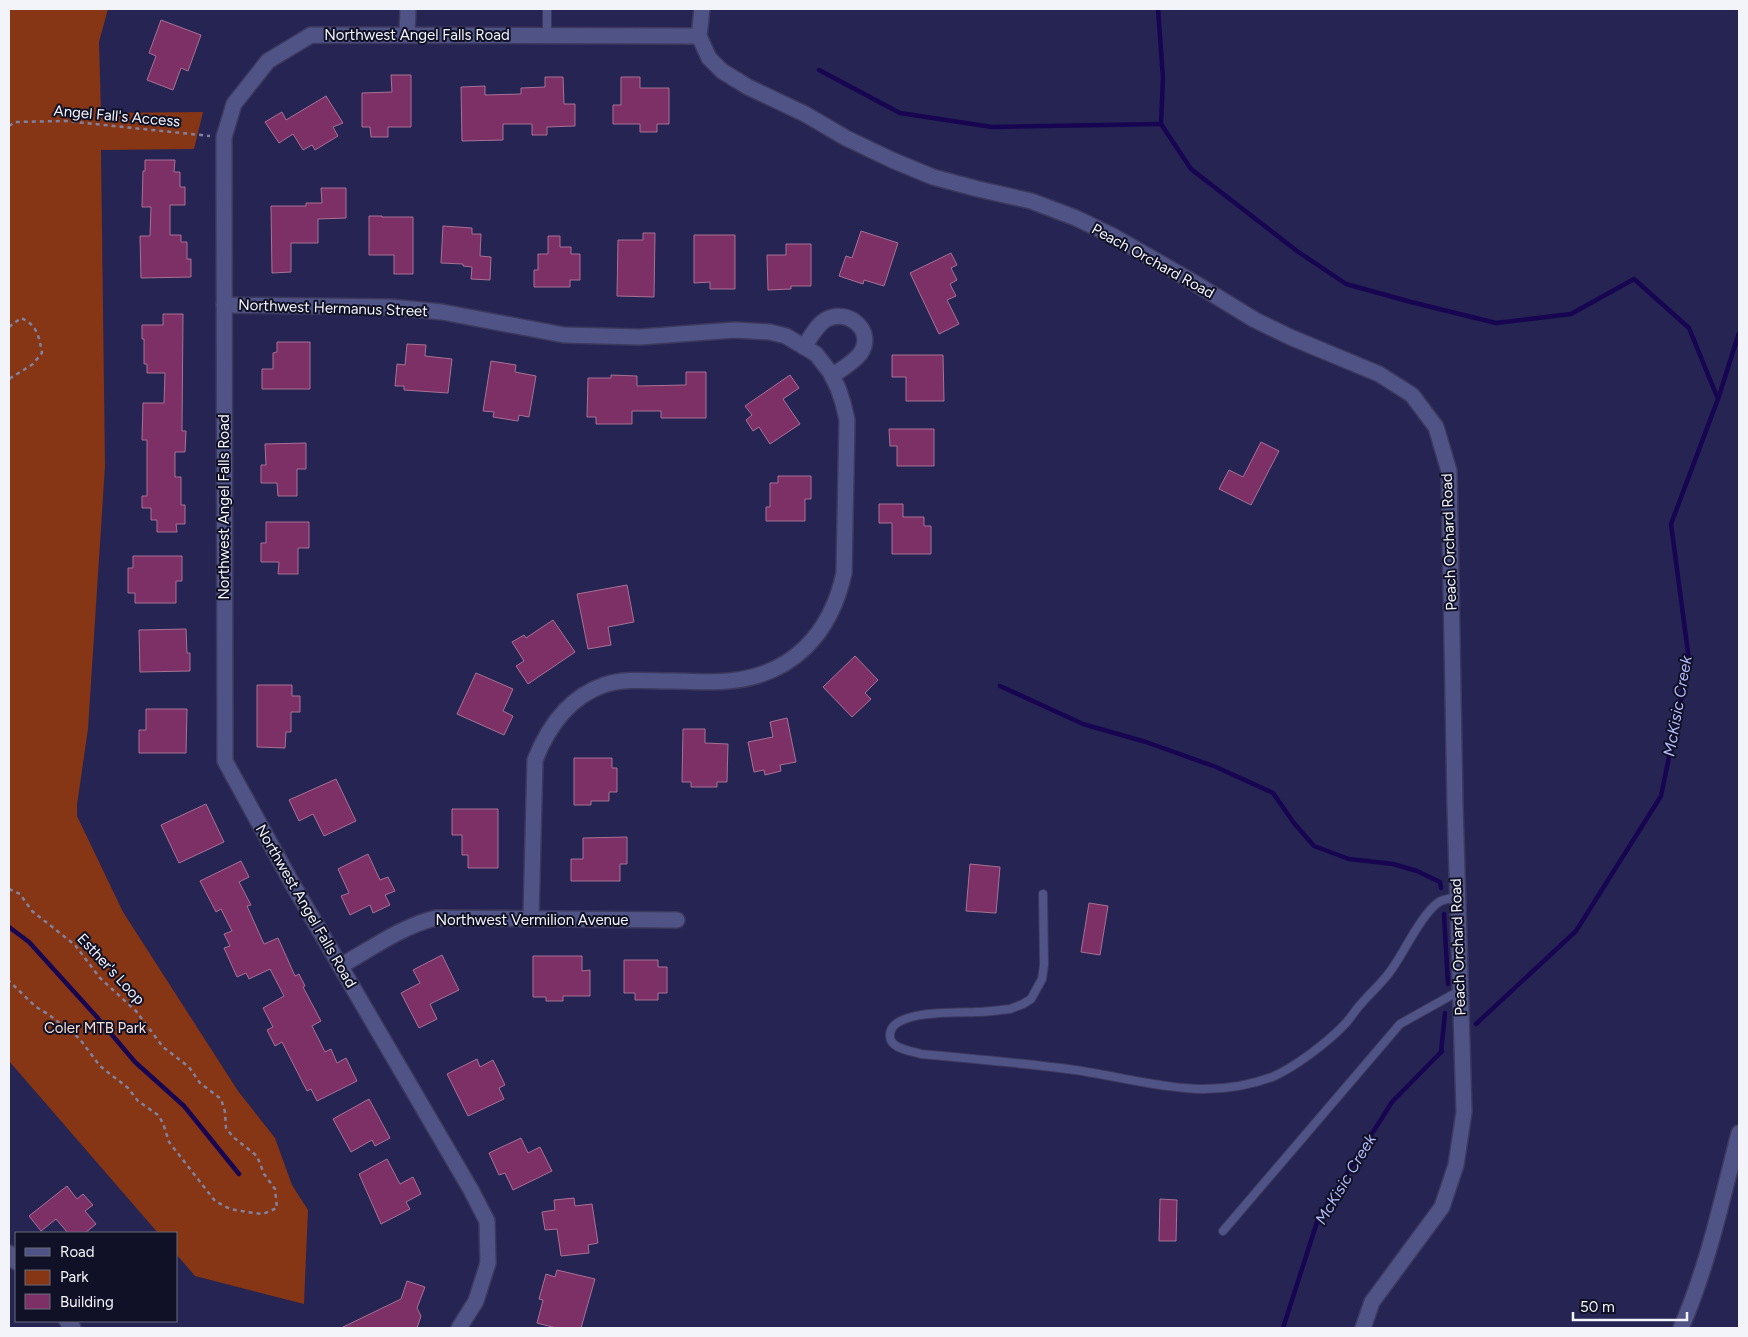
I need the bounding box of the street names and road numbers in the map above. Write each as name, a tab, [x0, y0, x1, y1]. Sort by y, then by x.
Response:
street label: Northwest Angel Falls Road	[324, 26, 510, 44]
street label: Angel Fall's Access	[53, 102, 181, 130]
street label: Peach Orchard Road	[1088, 220, 1218, 302]
street label: Northwest Hermanus Street	[238, 296, 428, 320]
street label: Northwest Angel Falls Road	[215, 414, 233, 600]
street label: Peach Orchard Road	[1438, 473, 1460, 611]
street label: Northwest Angel Falls Road	[252, 821, 360, 991]
street label: Peach Orchard Road	[1447, 878, 1469, 1016]
street label: Northwest Vermilion Avenue	[435, 911, 629, 929]
street label: Esther's Loop	[73, 930, 149, 1008]

